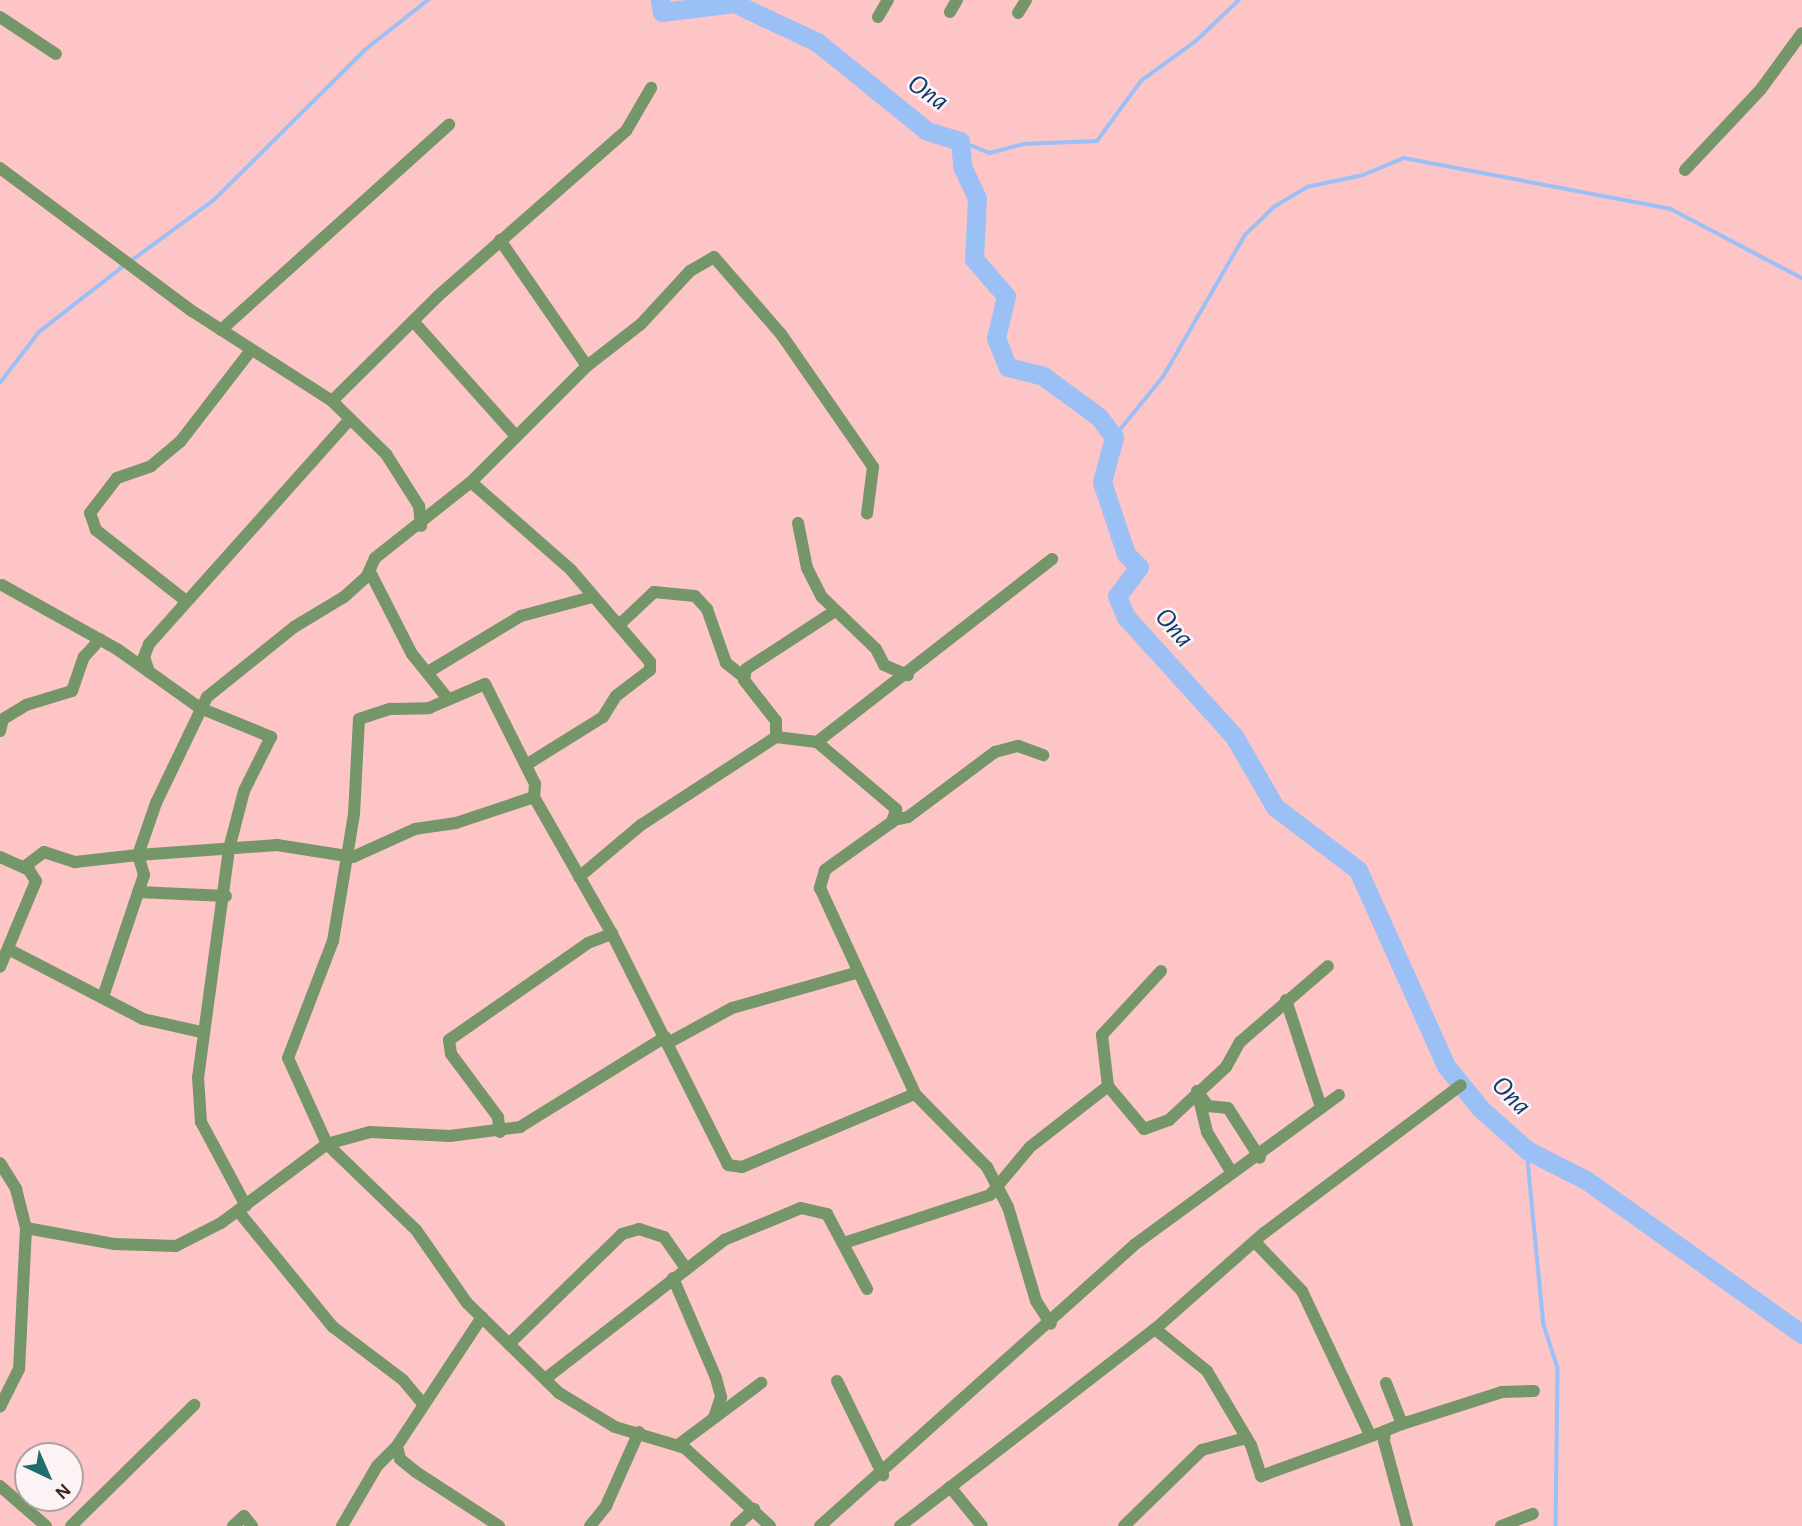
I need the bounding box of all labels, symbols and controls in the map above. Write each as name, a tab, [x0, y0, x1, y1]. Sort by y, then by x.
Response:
water label: Ona	[901, 67, 955, 119]
water label: Ona	[1147, 601, 1201, 655]
water label: Ona	[1484, 1069, 1538, 1123]
north arrow	[14, 1442, 84, 1512]
text: N	[51, 1480, 74, 1502]

